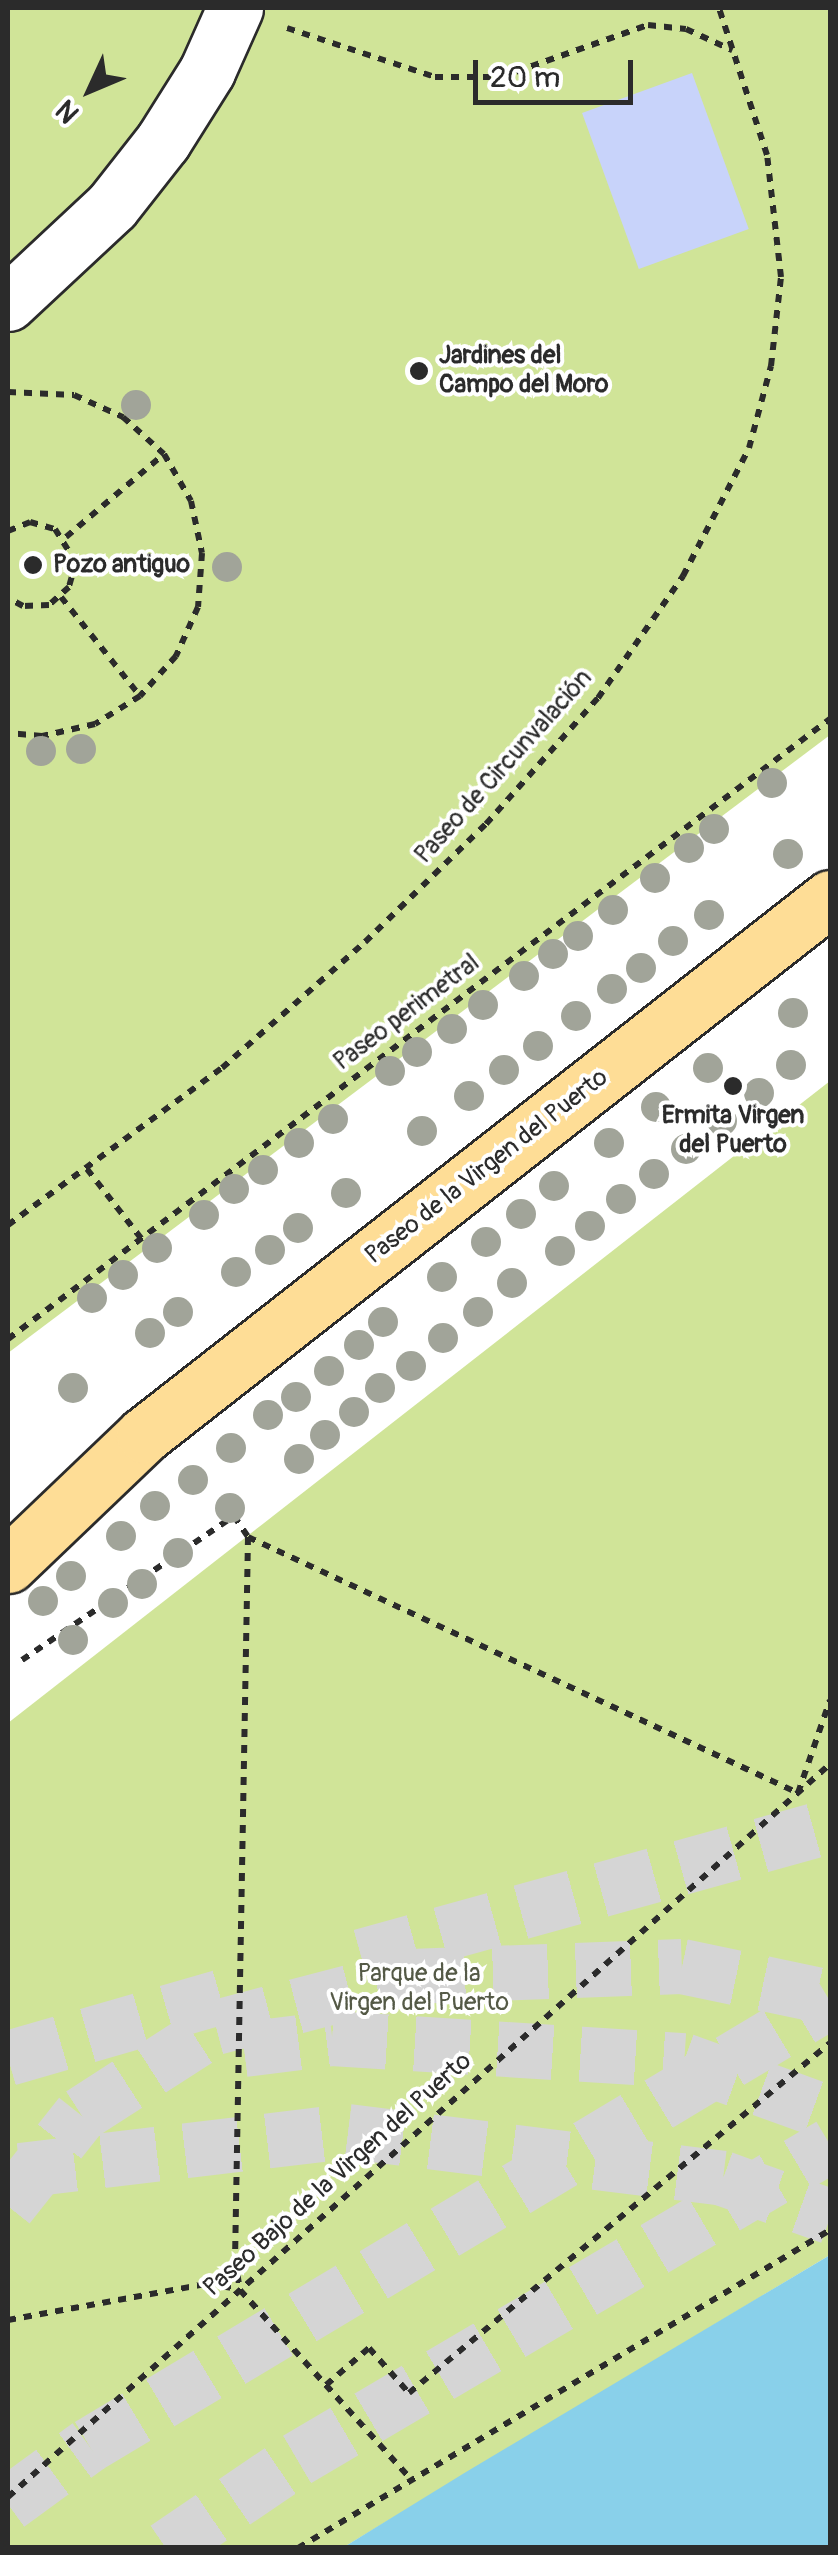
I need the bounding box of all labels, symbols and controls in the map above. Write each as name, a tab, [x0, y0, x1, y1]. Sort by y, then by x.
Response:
north arrow	[40, 40, 140, 140]
scale bar	[478, 40, 638, 102]
text: 20 m	[490, 59, 560, 96]
text: N	[49, 92, 87, 130]
place label: Jardines del Campo del Moro	[439, 342, 608, 401]
marker: Jardines del Campo del Moro	[408, 360, 430, 382]
place label: Pozo antiguo	[53, 550, 190, 580]
marker: Pozo antiguo	[22, 554, 44, 576]
street label: Paseo de Circunvalación	[409, 664, 599, 870]
street label: Paseo perimetral	[328, 948, 486, 1078]
street label: Paseo de la Virgen del Puerto	[360, 1063, 614, 1271]
marker: Ermita Virgen del Puerto	[722, 1075, 744, 1097]
place label: Ermita Virgen del Puerto	[662, 1102, 804, 1161]
park label: Parque de la Virgen del Puerto	[329, 1960, 509, 2019]
street label: Paseo Bajo de la Virgen del Puerto	[198, 2047, 478, 2303]

